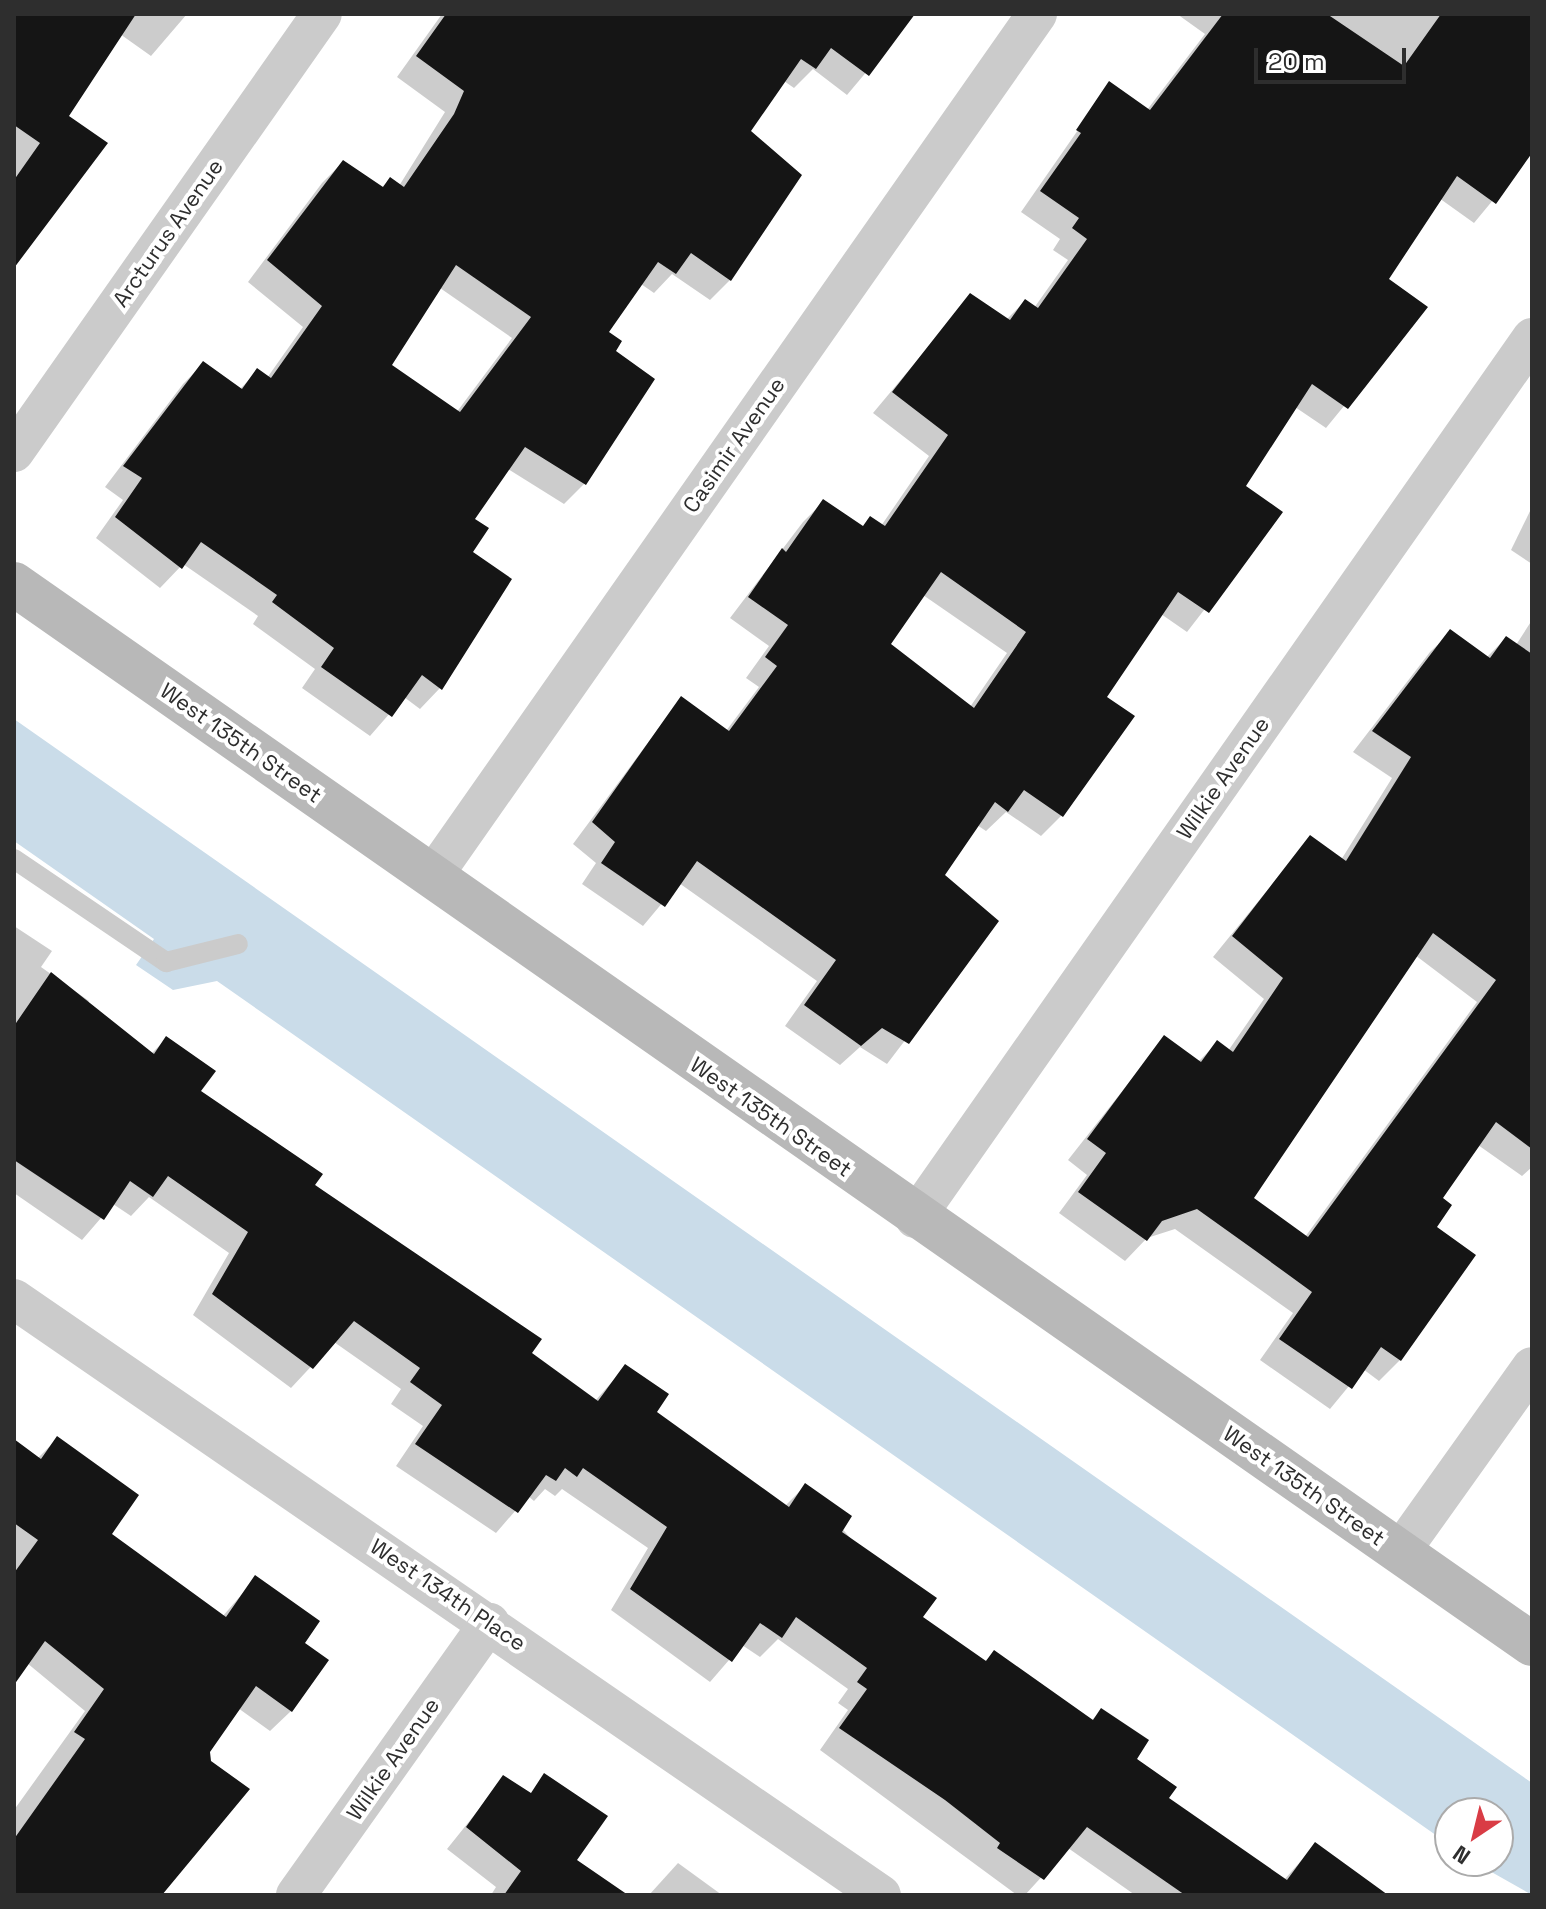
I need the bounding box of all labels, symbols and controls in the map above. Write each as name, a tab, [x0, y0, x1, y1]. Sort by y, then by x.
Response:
scale bar	[1258, 32, 1410, 82]
text: 20 m	[1268, 46, 1325, 77]
street label: Arcturus Avenue	[107, 154, 229, 312]
street label: Casimir Avenue	[677, 372, 791, 518]
street label: West 135th Street	[155, 677, 327, 809]
street label: Wilkie Avenue	[1171, 712, 1275, 844]
street label: West 135th Street	[685, 1051, 857, 1183]
street label: West 135th Street	[1218, 1420, 1390, 1552]
street label: West 134th Place	[365, 1533, 531, 1657]
street label: Wilkie Avenue	[341, 1693, 445, 1825]
north arrow	[1434, 1797, 1514, 1877]
text: N	[1447, 1839, 1475, 1871]

